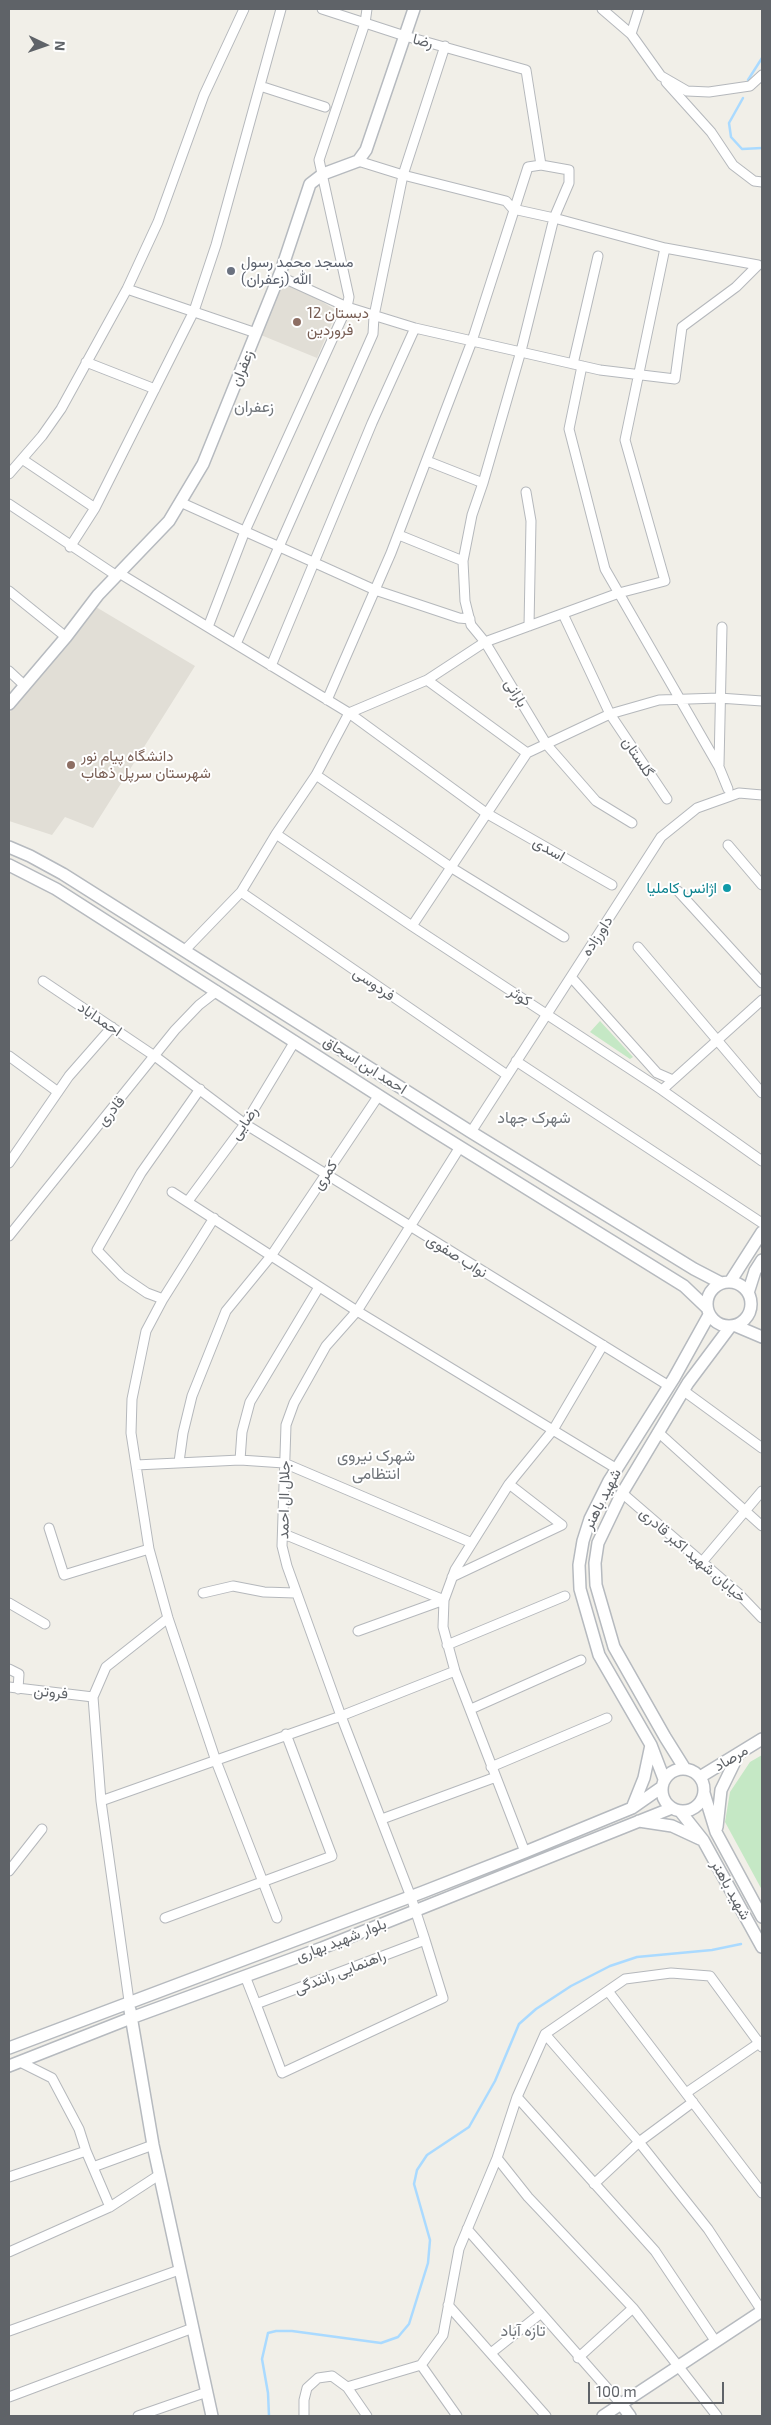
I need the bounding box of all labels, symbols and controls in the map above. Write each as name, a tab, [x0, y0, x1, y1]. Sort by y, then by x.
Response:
north arrow	[20, 20, 70, 70]
street label: رضا	[411, 30, 435, 52]
text: N	[52, 40, 69, 51]
place label: مسجد محمد رسول الله (زعفران)	[241, 253, 353, 288]
marker: مسجد محمد رسول الله (زعفران)	[225, 265, 237, 277]
place label: دبستان 12 فروردین	[307, 304, 369, 339]
marker: دبستان 12 فروردین	[291, 316, 303, 328]
street label: زعفران	[227, 347, 257, 389]
district label: زعفران	[234, 397, 274, 417]
street label: بارانی	[501, 676, 531, 710]
street label: گلستان	[618, 734, 658, 780]
place label: دانشگاه پیام نور شهرستان سرپل ذهاب	[81, 747, 211, 782]
marker: دانشگاه پیام نور شهرستان سرپل ذهاب	[65, 759, 77, 771]
street label: اسدی	[530, 833, 568, 865]
place label: اژانس کاملیا	[647, 879, 717, 897]
marker: اژانس کاملیا	[721, 882, 733, 894]
street label: داورزاده	[577, 913, 617, 959]
street label: فردوسی	[350, 963, 398, 1005]
street label: کوثر	[505, 982, 535, 1010]
street label: احمداباد	[75, 998, 125, 1040]
street label: احمد ابن اسحاق	[320, 1032, 410, 1098]
street label: قادری	[93, 1092, 129, 1130]
street label: رضایی	[226, 1103, 262, 1143]
district label: شهرک جهاد	[497, 1108, 571, 1128]
street label: کمری	[309, 1157, 341, 1193]
street label: نواب صفوی	[423, 1230, 491, 1282]
district label: شهرک نیروی انتظامی	[337, 1446, 415, 1484]
street label: جلال ال احمد	[274, 1461, 294, 1539]
street label: شهید باهنر	[579, 1466, 625, 1532]
street label: خیابان شهید اکبر قادری	[636, 1504, 750, 1606]
street label: فروتن	[33, 1681, 69, 1703]
street label: مرصاد	[711, 1741, 751, 1775]
street label: شهید باهنر	[707, 1857, 755, 1923]
street label: بلوار شهید بهاری	[293, 1914, 389, 1966]
street label: راهنمایی رانندگی	[292, 1946, 388, 1998]
district label: تازه آباد	[500, 2321, 546, 2341]
scale bar	[591, 2372, 727, 2404]
text: 100 m	[596, 2382, 637, 2400]

